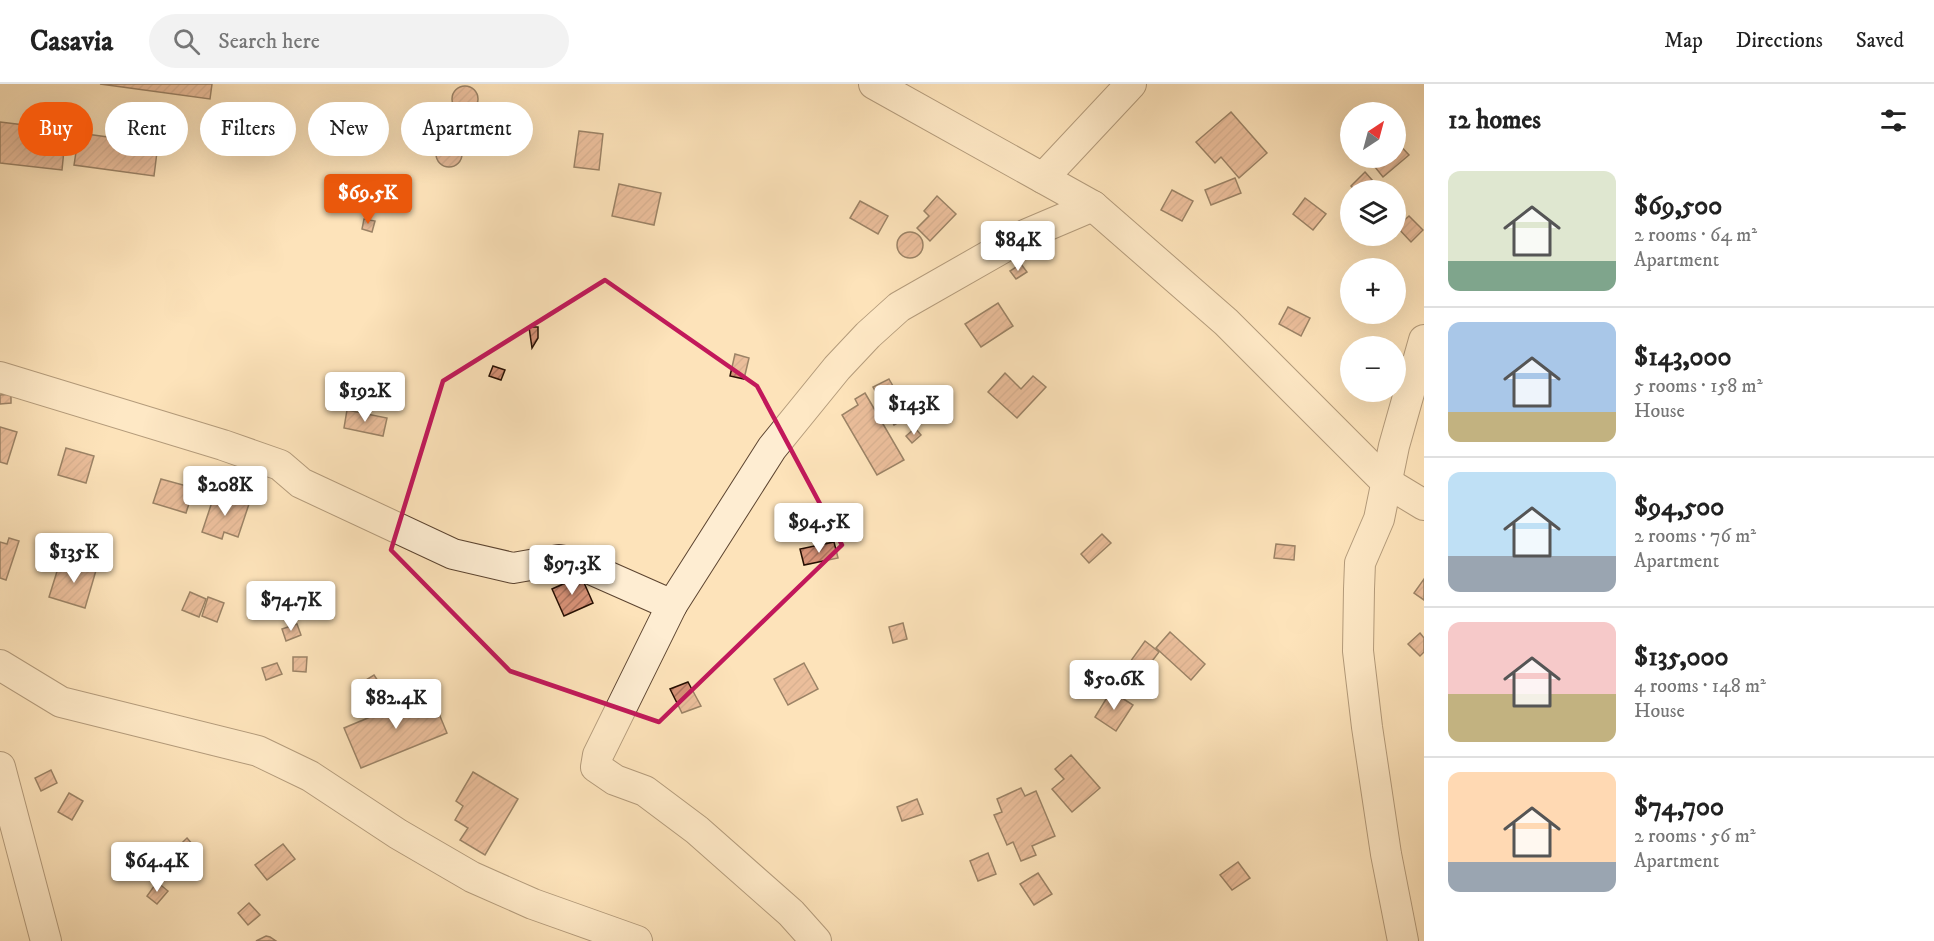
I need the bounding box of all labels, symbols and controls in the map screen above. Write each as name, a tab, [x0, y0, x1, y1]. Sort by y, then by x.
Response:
search box	[149, 14, 569, 68]
text: Casavia	[30, 24, 113, 59]
icon: search	[170, 25, 203, 58]
text: Search here	[218, 28, 320, 55]
text: Map	[1664, 28, 1703, 54]
text: Directions	[1736, 28, 1823, 54]
text: Saved	[1856, 28, 1904, 54]
chip: Buy	[18, 102, 93, 156]
chip: Rent	[105, 102, 188, 156]
chip: Filters	[200, 102, 296, 156]
chip: New	[308, 102, 389, 156]
chip: Apartment	[401, 102, 533, 156]
north arrow	[1340, 102, 1406, 168]
map controls	[1340, 102, 1406, 402]
text: 12 homes	[1448, 104, 1541, 137]
icon: filters	[1877, 104, 1910, 137]
pin: $69.5K	[319, 174, 417, 225]
button: layers	[1340, 180, 1406, 246]
text: $69.5K	[338, 181, 398, 206]
text: $69,500	[1634, 190, 1722, 223]
icon: home	[1496, 195, 1568, 267]
pin: $84K	[982, 221, 1054, 272]
text: 2 rooms · 64 m²	[1634, 223, 1757, 248]
text: $84K	[995, 228, 1041, 253]
text: Apartment	[1634, 248, 1719, 273]
button: +	[1340, 258, 1406, 324]
button: −	[1340, 336, 1406, 402]
text: $143,000	[1634, 341, 1731, 374]
icon: home	[1496, 346, 1568, 418]
pin: $192K	[323, 372, 407, 423]
text: 5 rooms · 158 m²	[1634, 374, 1763, 399]
text: $192K	[339, 379, 391, 404]
pin: $143K	[872, 385, 956, 436]
text: $143K	[888, 392, 940, 417]
text: House	[1634, 399, 1685, 424]
pin: $208K	[183, 466, 267, 517]
text: $208K	[197, 473, 253, 498]
text: $94,500	[1634, 491, 1724, 524]
icon: home	[1496, 496, 1568, 568]
pin: $94.5K	[770, 503, 868, 554]
text: $94.5K	[788, 510, 850, 535]
text: 2 rooms · 76 m²	[1634, 524, 1756, 549]
pin: $135K	[32, 533, 116, 584]
text: $135K	[49, 540, 99, 565]
pin: $97.3K	[523, 545, 621, 596]
text: Apartment	[1634, 549, 1719, 574]
text: $97.3K	[543, 552, 601, 577]
pin: $74.7K	[242, 581, 340, 632]
text: $74.7K	[260, 588, 322, 613]
text: $135,000	[1634, 641, 1729, 674]
icon: home	[1496, 646, 1568, 718]
pin: $50.6K	[1065, 660, 1163, 711]
text: $50.6K	[1084, 667, 1144, 692]
text: 4 rooms · 148 m²	[1634, 674, 1766, 699]
pin: $82.4K	[347, 679, 445, 730]
text: $82.4K	[365, 686, 427, 711]
text: House	[1634, 699, 1685, 724]
text: $74,700	[1634, 791, 1724, 824]
icon: home	[1496, 796, 1568, 868]
text: 2 rooms · 56 m²	[1634, 824, 1756, 849]
pin: $64.4K	[108, 842, 206, 893]
text: $64.4K	[125, 849, 189, 874]
text: Apartment	[1634, 849, 1719, 874]

